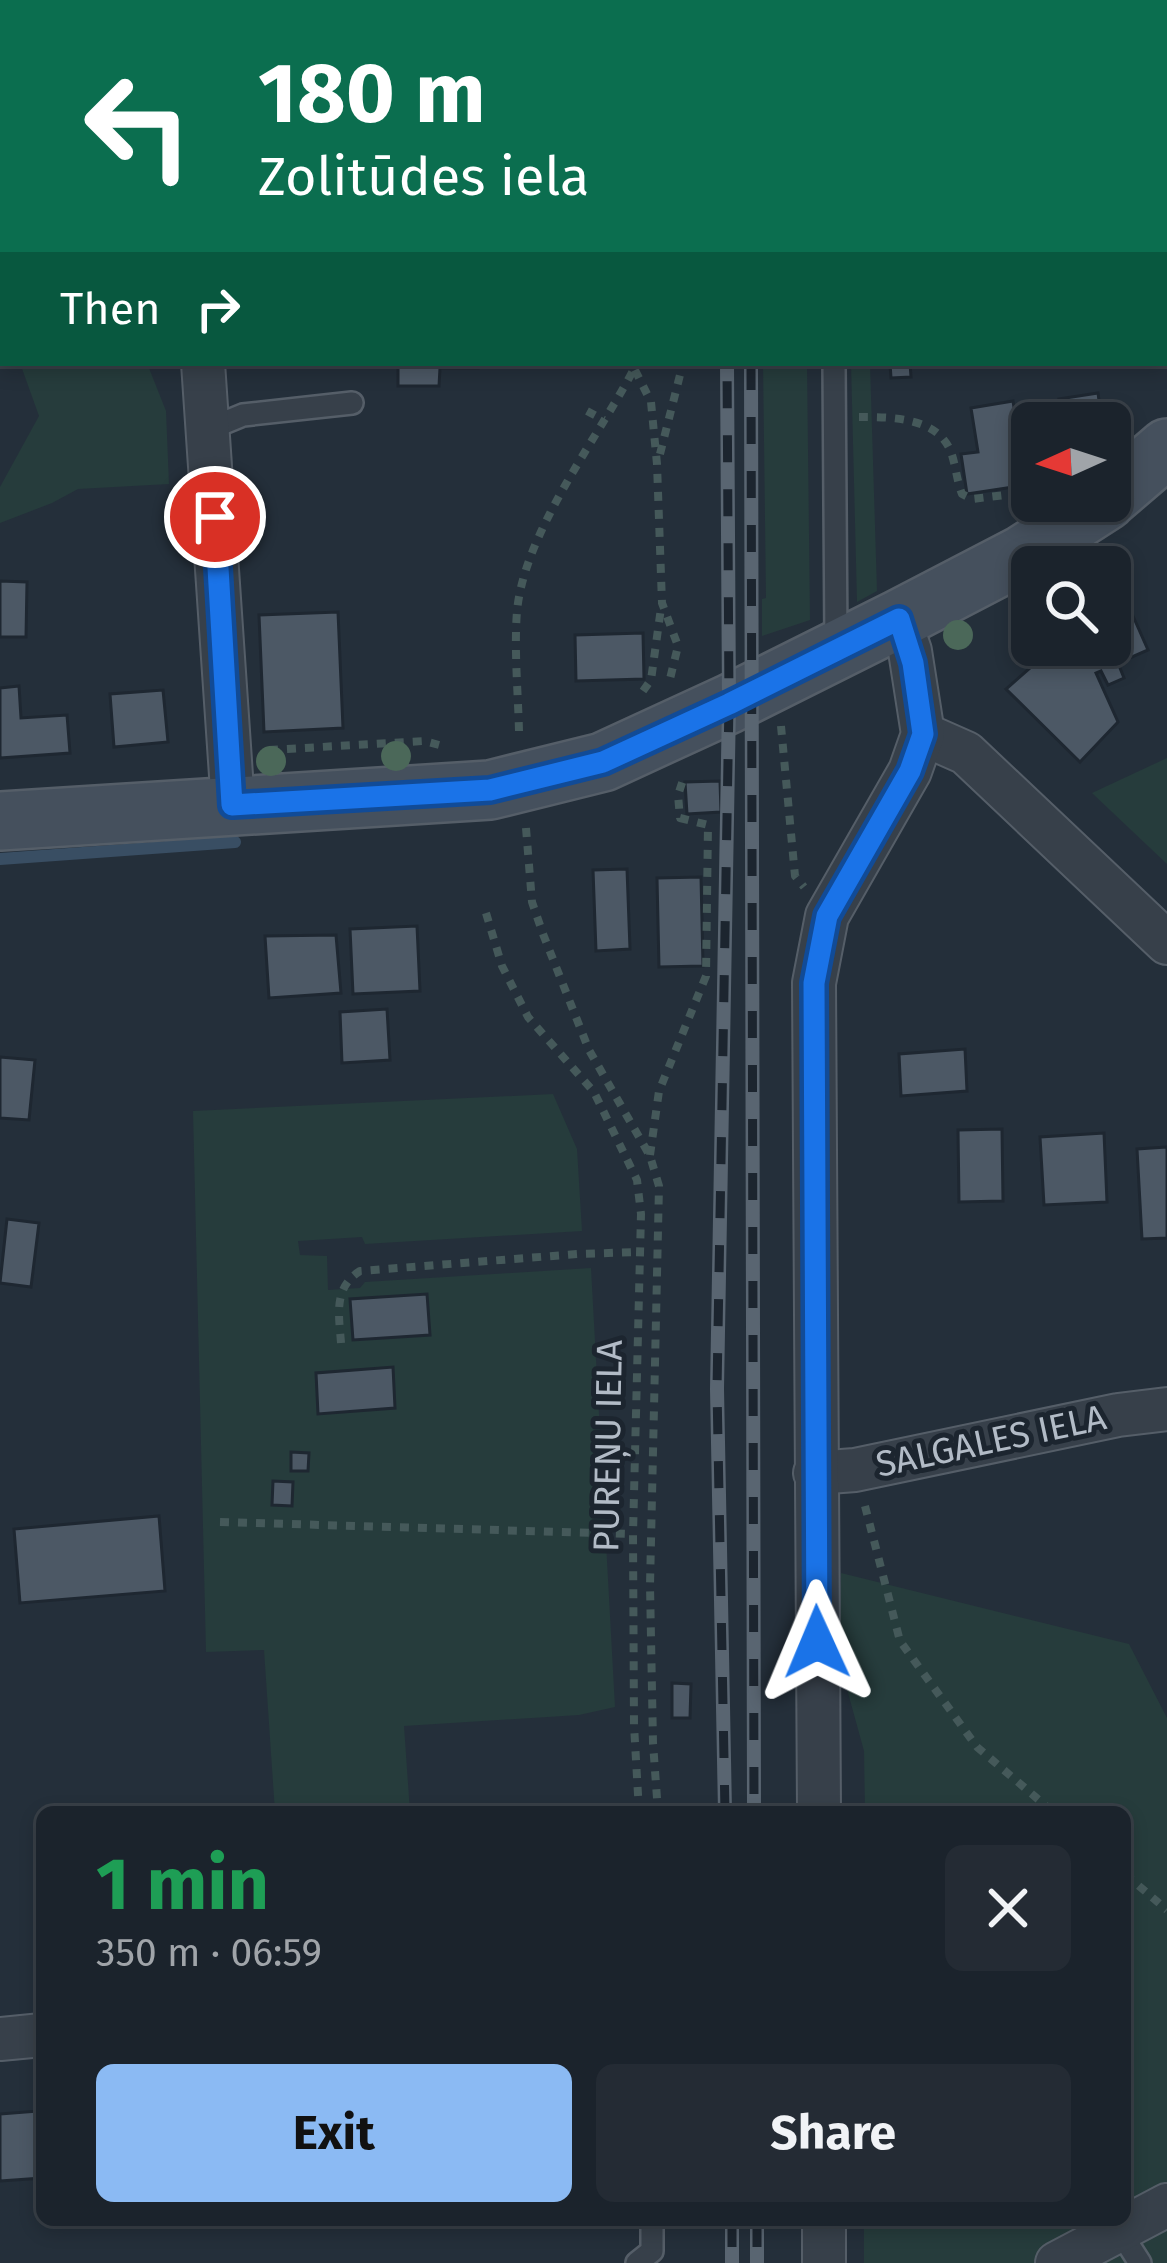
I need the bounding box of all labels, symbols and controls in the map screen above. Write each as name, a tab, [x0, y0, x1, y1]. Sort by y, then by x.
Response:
text: 180 m	[258, 43, 486, 144]
icon: left	[60, 48, 216, 204]
text: Zolitūdes iela	[258, 145, 589, 209]
icon: right	[185, 276, 251, 342]
text: Then	[60, 282, 161, 336]
north arrow	[1011, 402, 1131, 522]
map controls	[1011, 402, 1131, 666]
pin	[164, 466, 266, 568]
icon: arrive	[182, 484, 248, 550]
button: search	[1011, 546, 1131, 666]
street label: PUREŅU IELA	[584, 1339, 633, 1552]
street label: SALGALES IELA	[872, 1395, 1110, 1487]
position arrow	[754, 1579, 880, 1705]
text: 1 min	[96, 1842, 269, 1928]
button: close	[945, 1845, 1071, 1971]
text: 350 m · 06:59	[96, 1930, 322, 1976]
button: Exit	[96, 2064, 572, 2202]
button: Share	[596, 2064, 1071, 2202]

